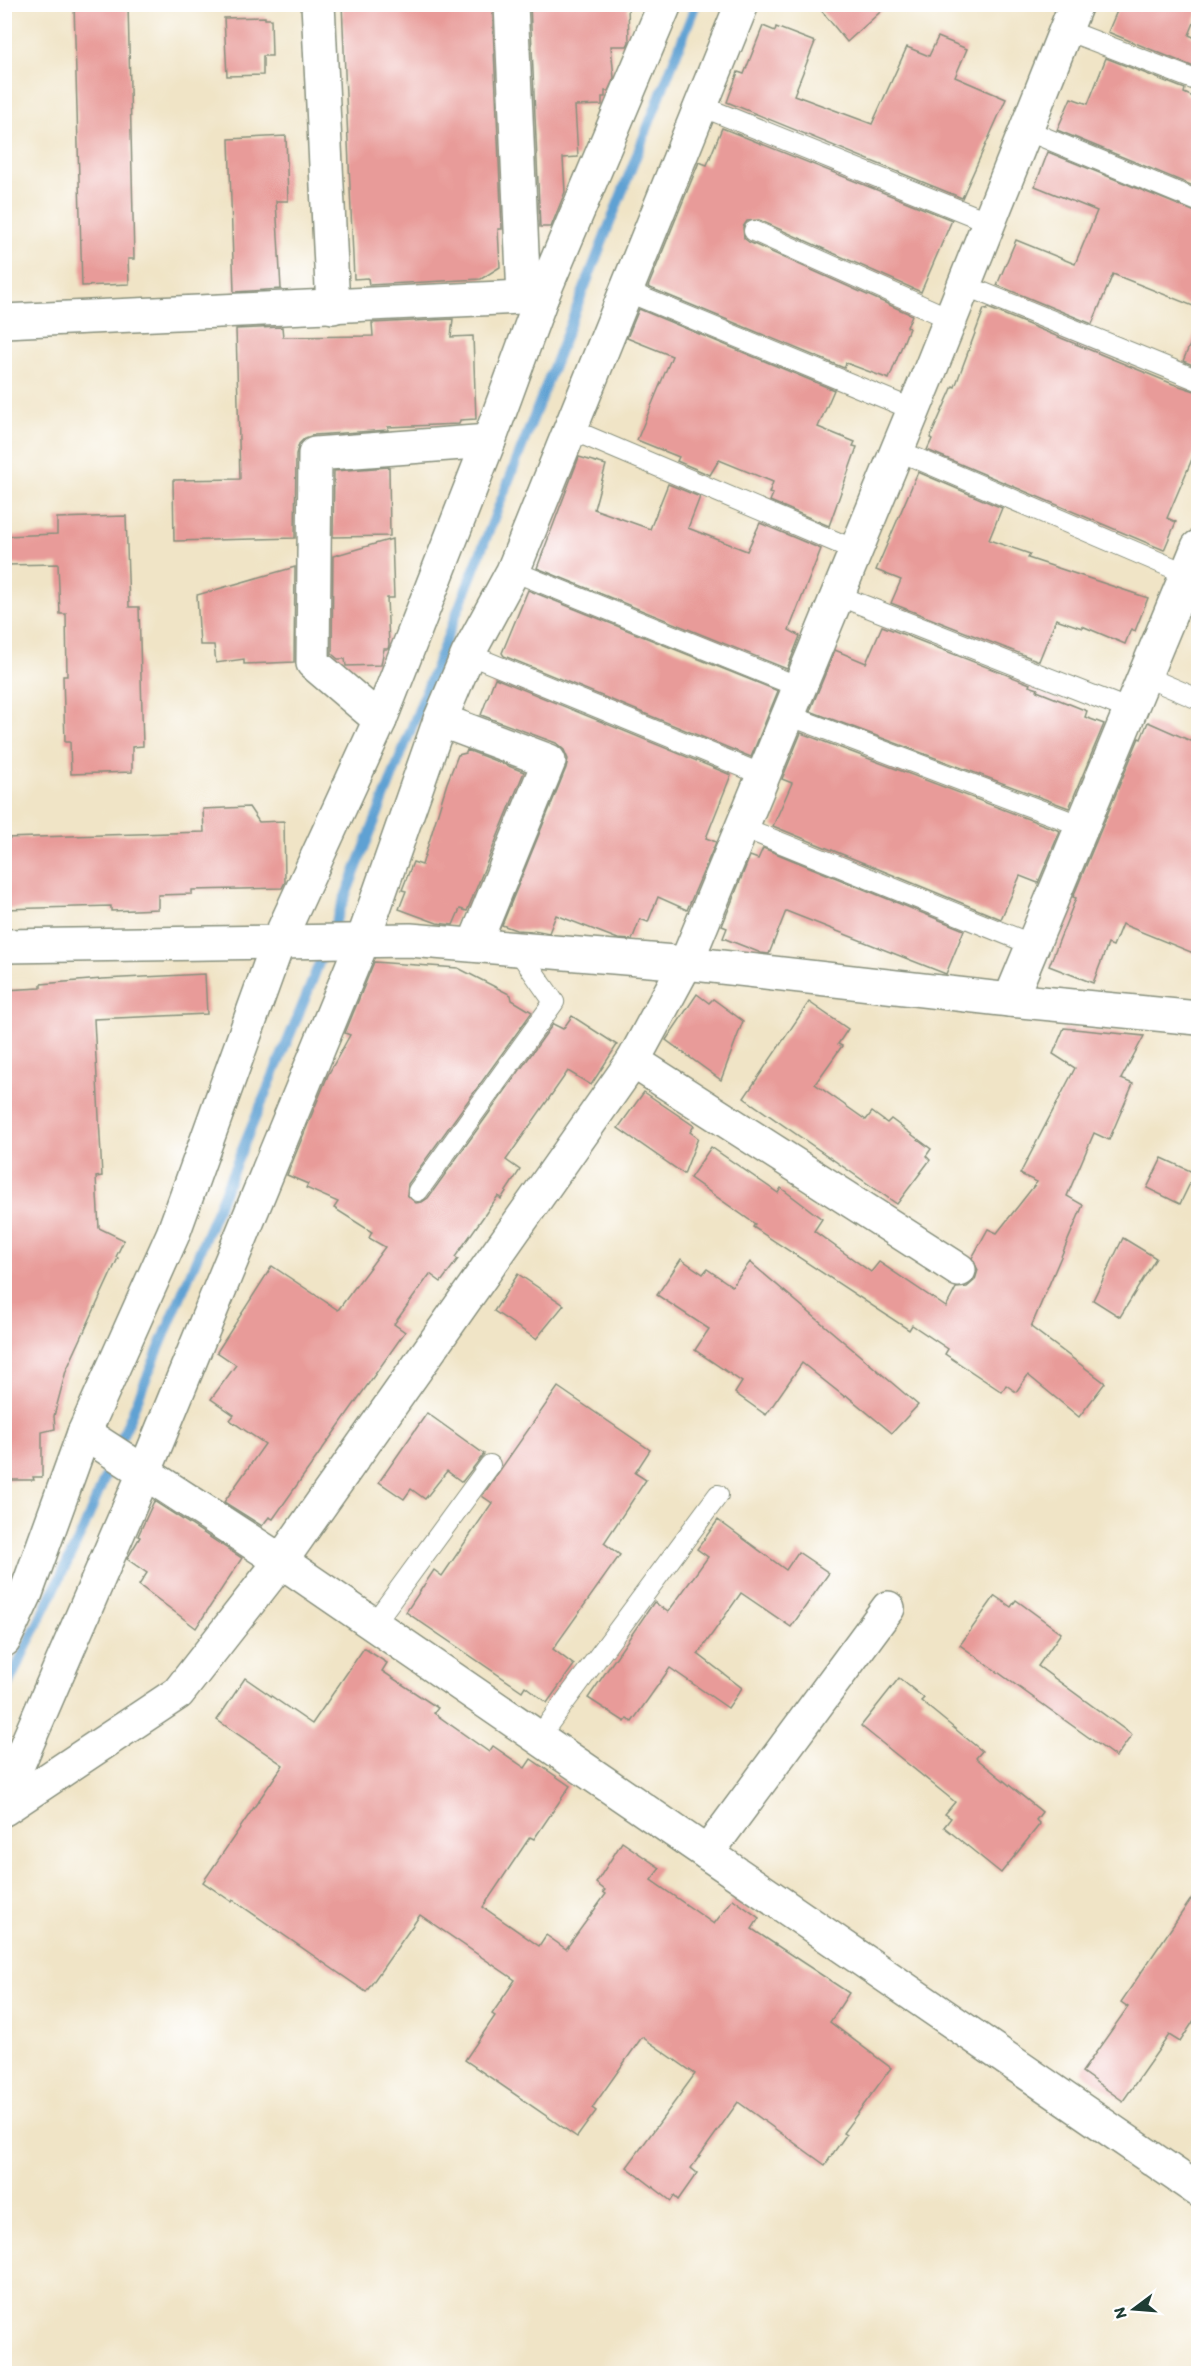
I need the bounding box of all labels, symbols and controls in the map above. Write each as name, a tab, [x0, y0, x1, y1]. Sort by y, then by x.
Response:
north arrow	[1104, 2279, 1164, 2339]
text: N	[1109, 2305, 1131, 2321]

